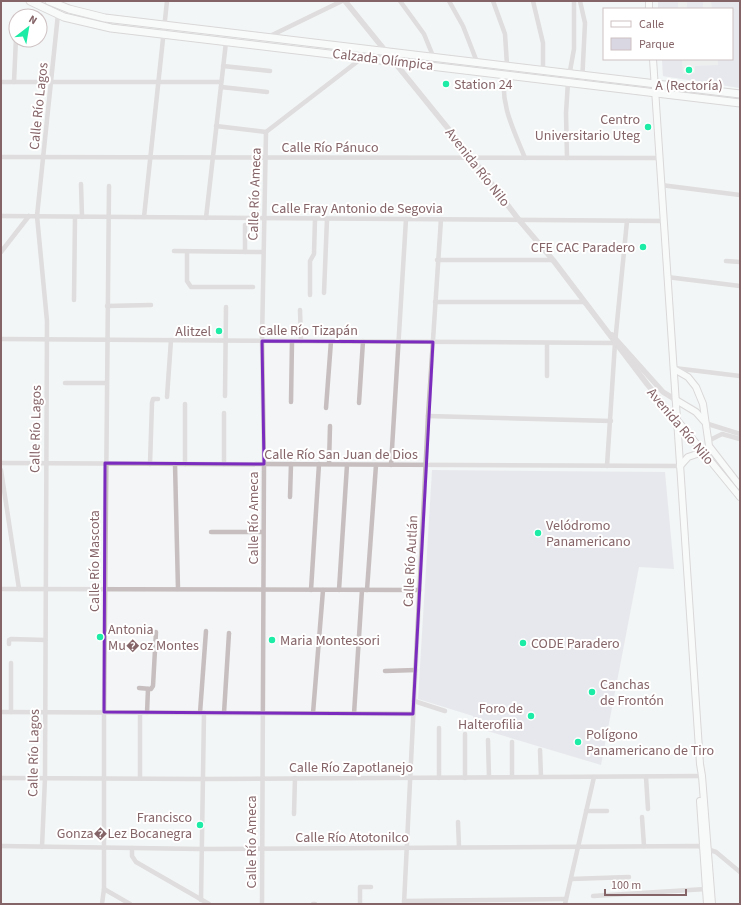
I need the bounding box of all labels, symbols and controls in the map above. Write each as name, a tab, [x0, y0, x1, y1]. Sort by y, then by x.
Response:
north arrow	[8, 8, 48, 48]
legend	[603, 8, 733, 60]
text: N	[26, 12, 40, 28]
text: Calle	[639, 16, 664, 33]
text: Parque	[639, 36, 675, 53]
street label: Calzada Olímpica	[331, 44, 434, 76]
street label: Calle Río Lagos	[24, 61, 54, 151]
marker: A (Rectoría)	[684, 65, 694, 75]
place label: Station 24	[454, 75, 513, 95]
place label: A (Rectoría)	[655, 76, 723, 96]
marker: Station 24	[441, 79, 451, 89]
place label: Centro Universitario Uteg	[535, 110, 640, 146]
marker: Centro Universitario Uteg	[643, 122, 653, 132]
street label: Avenida Río Nilo	[440, 124, 514, 211]
street label: Calle Río Pánuco	[281, 138, 379, 158]
street label: Calle Río Ameca	[243, 147, 267, 241]
street label: Calle Fray Antonio de Segovia	[271, 199, 443, 219]
place label: CFE CAC Paradero	[531, 238, 635, 258]
marker: CFE CAC Paradero	[638, 242, 648, 252]
street label: Calle Río Tizapán	[258, 321, 358, 341]
place label: Alitzel	[175, 322, 211, 342]
marker: Alitzel	[214, 326, 224, 336]
street label: Avenida Río Nilo	[642, 384, 718, 470]
street label: Calle Río Lagos	[25, 385, 47, 473]
street label: Calle Río San Juan de Dios	[264, 445, 418, 465]
street label: Calle Río Ameca	[244, 471, 264, 565]
street label: Calle Río Mascota	[85, 510, 105, 612]
street label: Calle Río Autlán	[399, 515, 423, 607]
place label: Velódromo Panamericano	[546, 516, 631, 552]
marker: Velódromo Panamericano	[533, 528, 543, 538]
place label: Antonia Mu�oz Montes	[108, 620, 199, 656]
place label: Maria Montessori	[280, 631, 380, 651]
marker: Antonia Mu�oz Montes	[95, 632, 105, 642]
place label: CODE Paradero	[531, 634, 620, 654]
marker: Maria Montessori	[267, 635, 277, 645]
marker: CODE Paradero	[518, 638, 528, 648]
place label: Canchas de Frontón	[600, 675, 664, 711]
marker: Canchas de Frontón	[587, 687, 597, 697]
place label: Foro de Halterofilia	[458, 699, 523, 735]
street label: Calle Río Lagos	[23, 709, 45, 797]
marker: Foro de Halterofilia	[526, 711, 536, 721]
place label: Polígono Panamericano de Tiro	[586, 725, 714, 761]
marker: Polígono Panamericano de Tiro	[573, 737, 583, 747]
street label: Calle Río Zapotlanejo	[289, 758, 413, 778]
street label: Calle Río Ameca	[242, 795, 262, 889]
place label: Francisco Gonza�Lez Bocanegra	[57, 808, 192, 844]
marker: Francisco Gonza�Lez Bocanegra	[195, 820, 205, 830]
street label: Calle Río Atotonilco	[295, 828, 409, 848]
scale bar	[605, 871, 686, 897]
text: 100 m	[611, 877, 641, 894]

